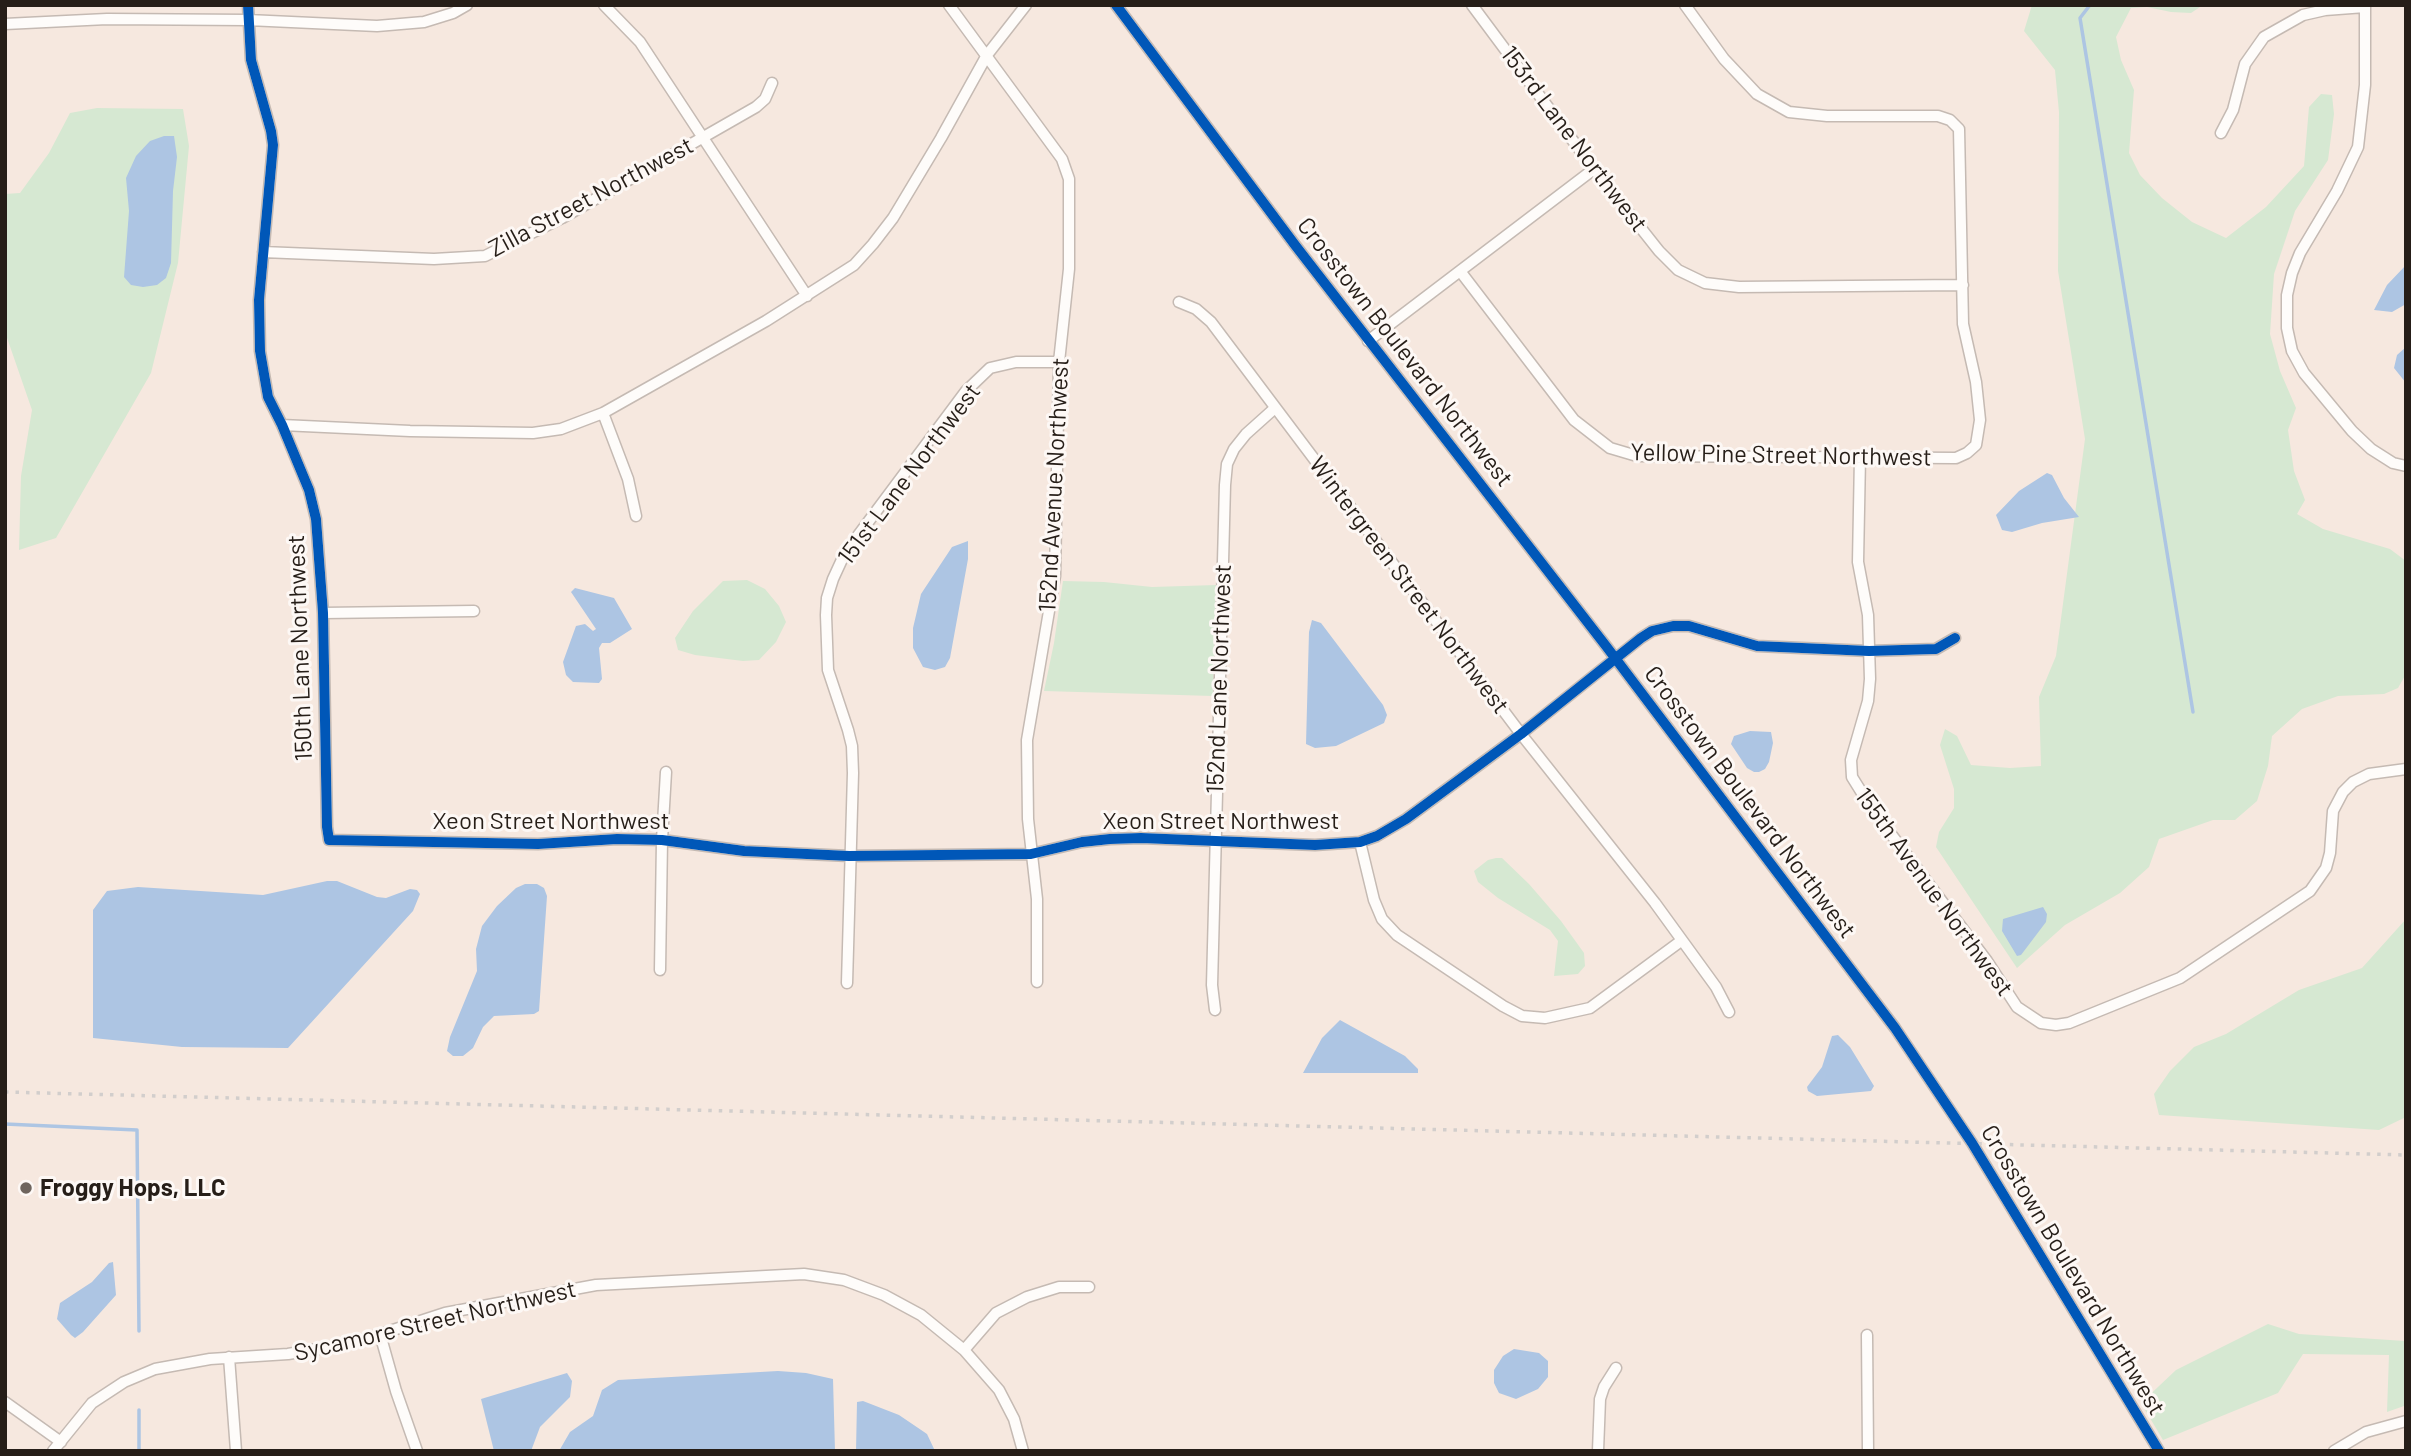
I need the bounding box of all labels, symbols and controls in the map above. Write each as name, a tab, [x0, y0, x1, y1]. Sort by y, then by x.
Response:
street label: 153rd Lane Northwest	[1495, 40, 1653, 238]
street label: Zilla Street Northwest	[484, 131, 698, 263]
street label: Crosstown Boulevard Northwest	[1291, 212, 1519, 492]
street label: 152nd Avenue Northwest	[1033, 357, 1075, 613]
street label: 151st Lane Northwest	[831, 378, 987, 570]
street label: Yellow Pine Street Northwest	[1630, 438, 1932, 472]
street label: Wintergreen Street Northwest	[1303, 451, 1515, 719]
street label: 150th Lane Northwest	[282, 534, 318, 762]
street label: 152nd Lane Northwest	[1201, 564, 1237, 794]
street label: Crosstown Boulevard Northwest	[1638, 660, 1862, 944]
street label: 155th Avenue Northwest	[1849, 782, 2019, 1002]
street label: Xeon Street Northwest	[432, 807, 670, 835]
street label: Xeon Street Northwest	[1102, 807, 1340, 835]
street label: Crosstown Boulevard Northwest	[1975, 1120, 2171, 1420]
place label: Froggy Hops, LLC	[40, 1174, 226, 1202]
marker: Froggy Hops, LLC	[18, 1180, 34, 1196]
street label: Sycamore Street Northwest	[291, 1275, 579, 1367]

